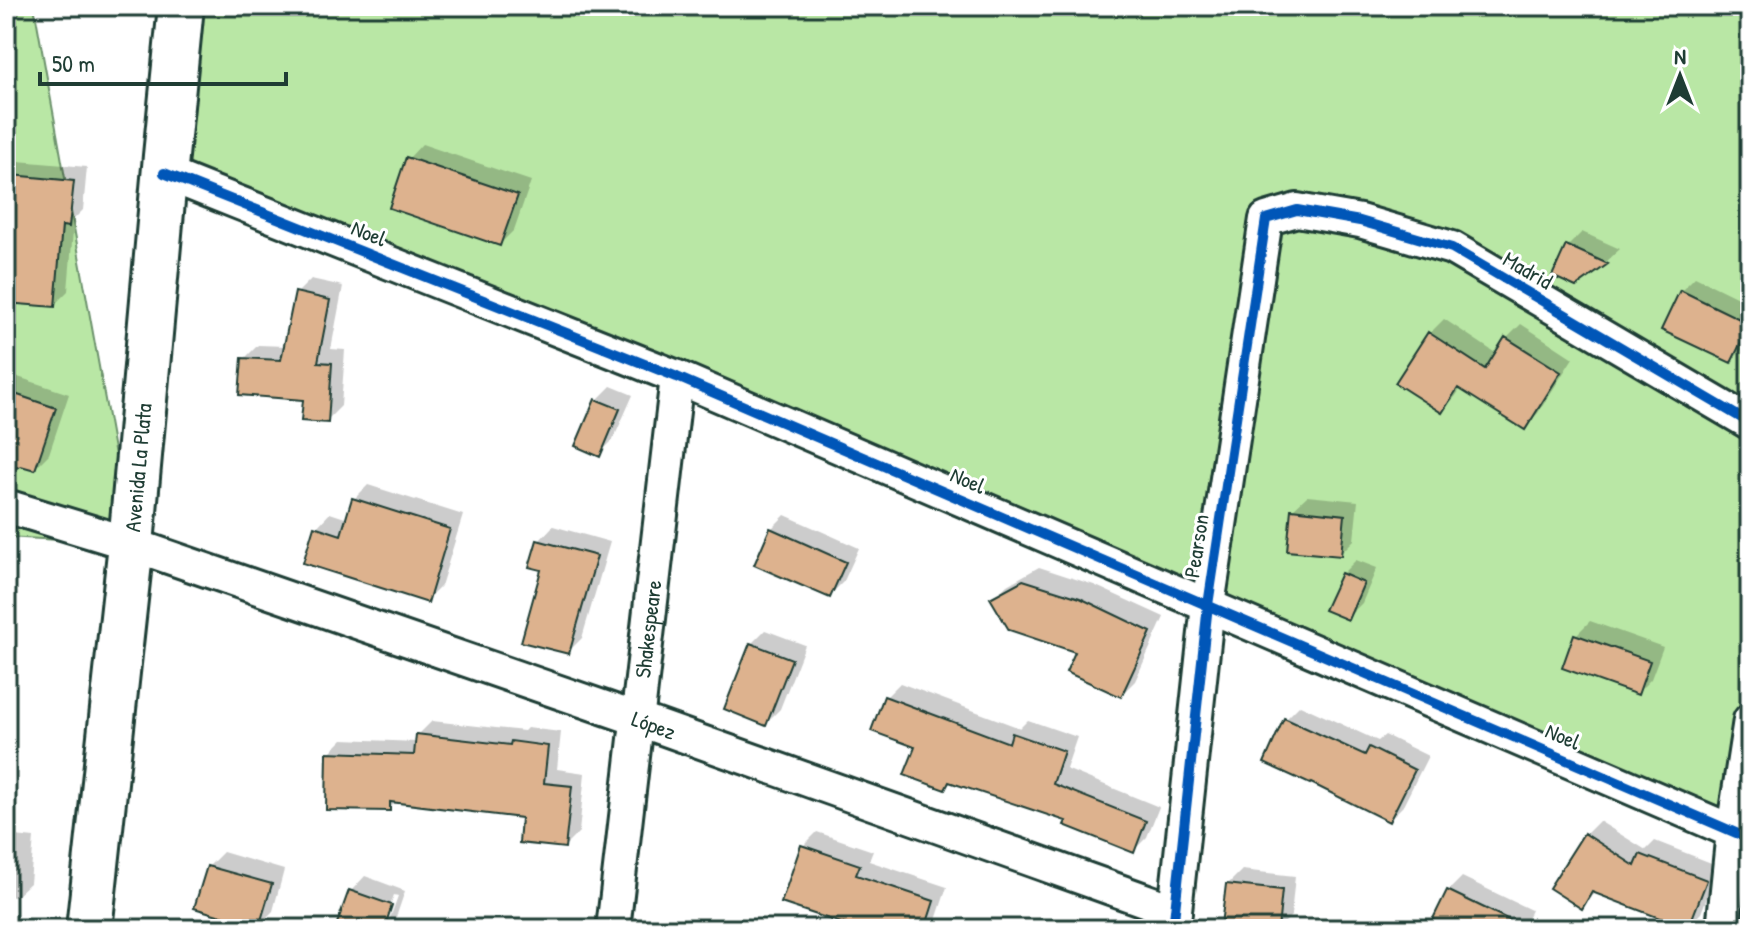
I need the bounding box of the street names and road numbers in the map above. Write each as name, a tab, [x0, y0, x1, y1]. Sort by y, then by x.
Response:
street label: Noel	[347, 213, 391, 254]
street label: Madrid	[1498, 244, 1558, 296]
street label: Avenida La Plata	[117, 402, 159, 533]
street label: Noel	[946, 459, 990, 501]
street label: Pearson	[1176, 512, 1216, 580]
street label: Shakespeare	[627, 578, 668, 680]
street label: López	[628, 703, 680, 747]
street label: Noel	[1541, 715, 1585, 757]

